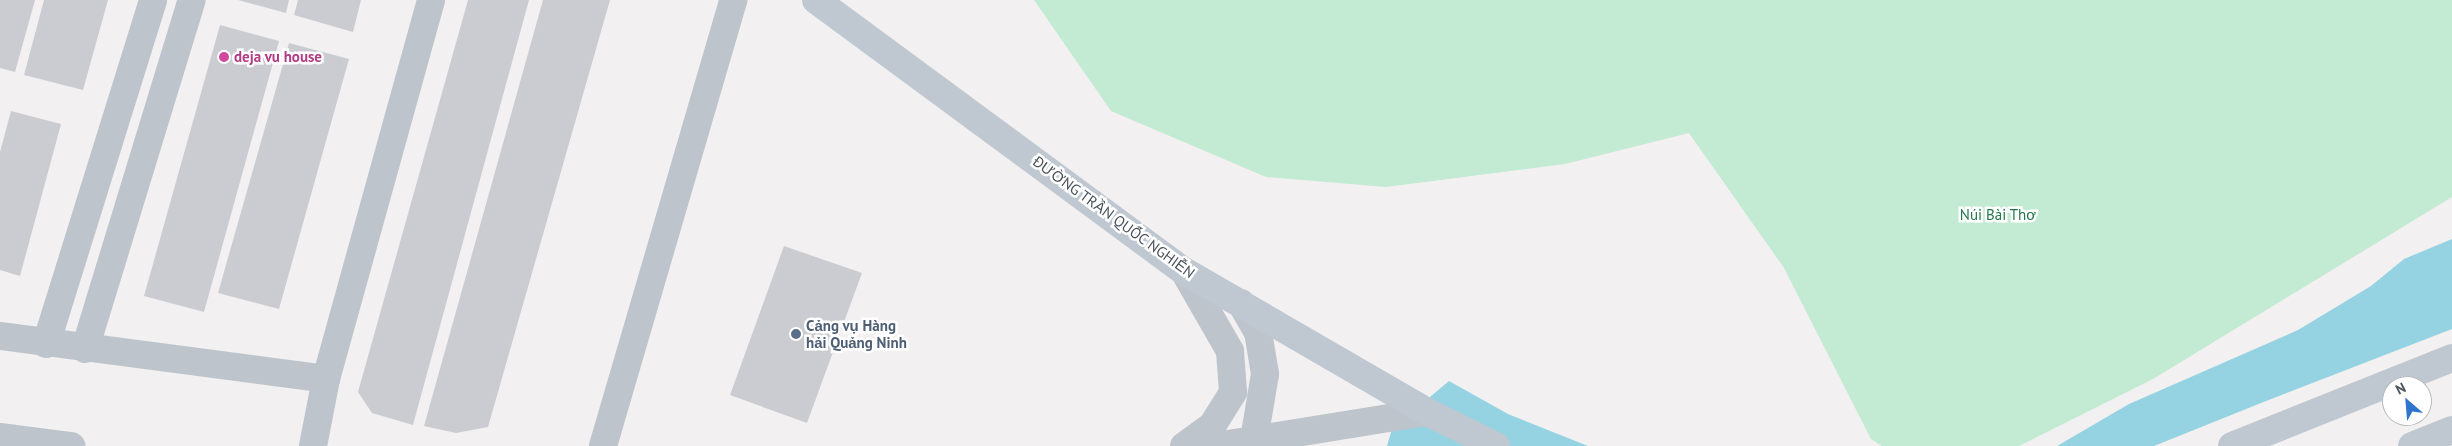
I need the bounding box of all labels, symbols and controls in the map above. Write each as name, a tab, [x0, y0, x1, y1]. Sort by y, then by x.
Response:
place label: deja vu house	[234, 48, 322, 66]
marker: deja vu house	[218, 51, 230, 63]
street label: ĐƯỜNG TRẦN QUỐC NGHIỄN	[1029, 152, 1199, 282]
park label: Núi Bài Thơ	[1960, 206, 2036, 224]
place label: Cảng vụ Hàng hải Quảng Ninh	[806, 316, 907, 351]
marker: Cảng vụ Hàng hải Quảng Ninh	[790, 328, 802, 340]
north arrow	[2382, 376, 2432, 426]
text: N	[2392, 378, 2409, 399]

